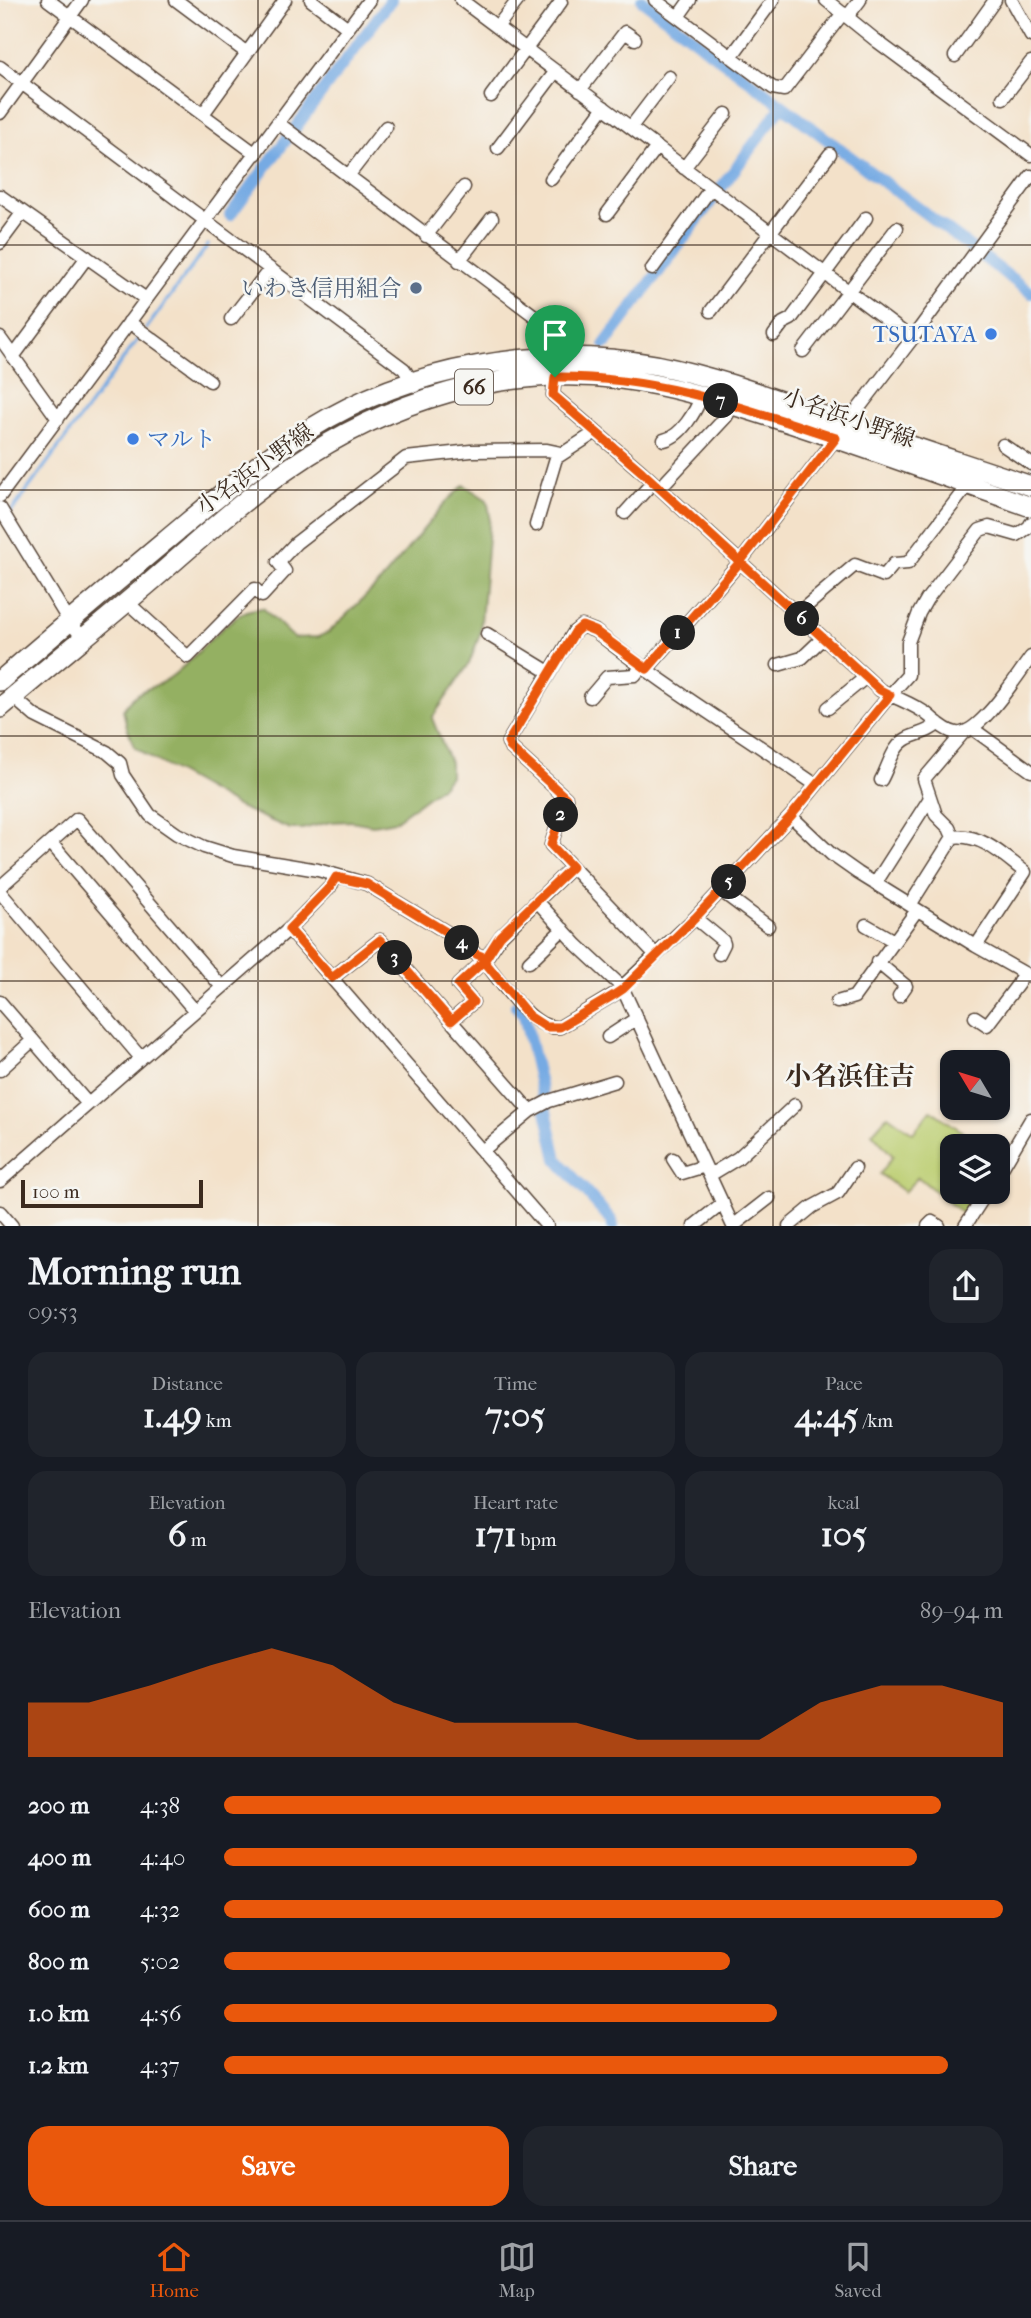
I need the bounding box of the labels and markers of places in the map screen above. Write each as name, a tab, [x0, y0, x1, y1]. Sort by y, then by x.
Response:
place label: いわき信用組合	[241, 275, 402, 302]
marker: いわき信用組合	[408, 280, 424, 296]
pin	[525, 305, 585, 377]
place label: TSUTAYA	[873, 321, 978, 348]
marker: TSUTAYA	[983, 326, 999, 342]
pin: 7	[704, 384, 738, 418]
place label: マルト	[147, 426, 216, 453]
marker: マルト	[125, 431, 141, 447]
pin: 6	[784, 602, 820, 636]
pin: 1	[660, 616, 696, 650]
pin: 2	[544, 798, 578, 832]
pin: 5	[712, 864, 746, 900]
pin: 4	[444, 926, 480, 960]
pin: 3	[378, 940, 412, 976]

